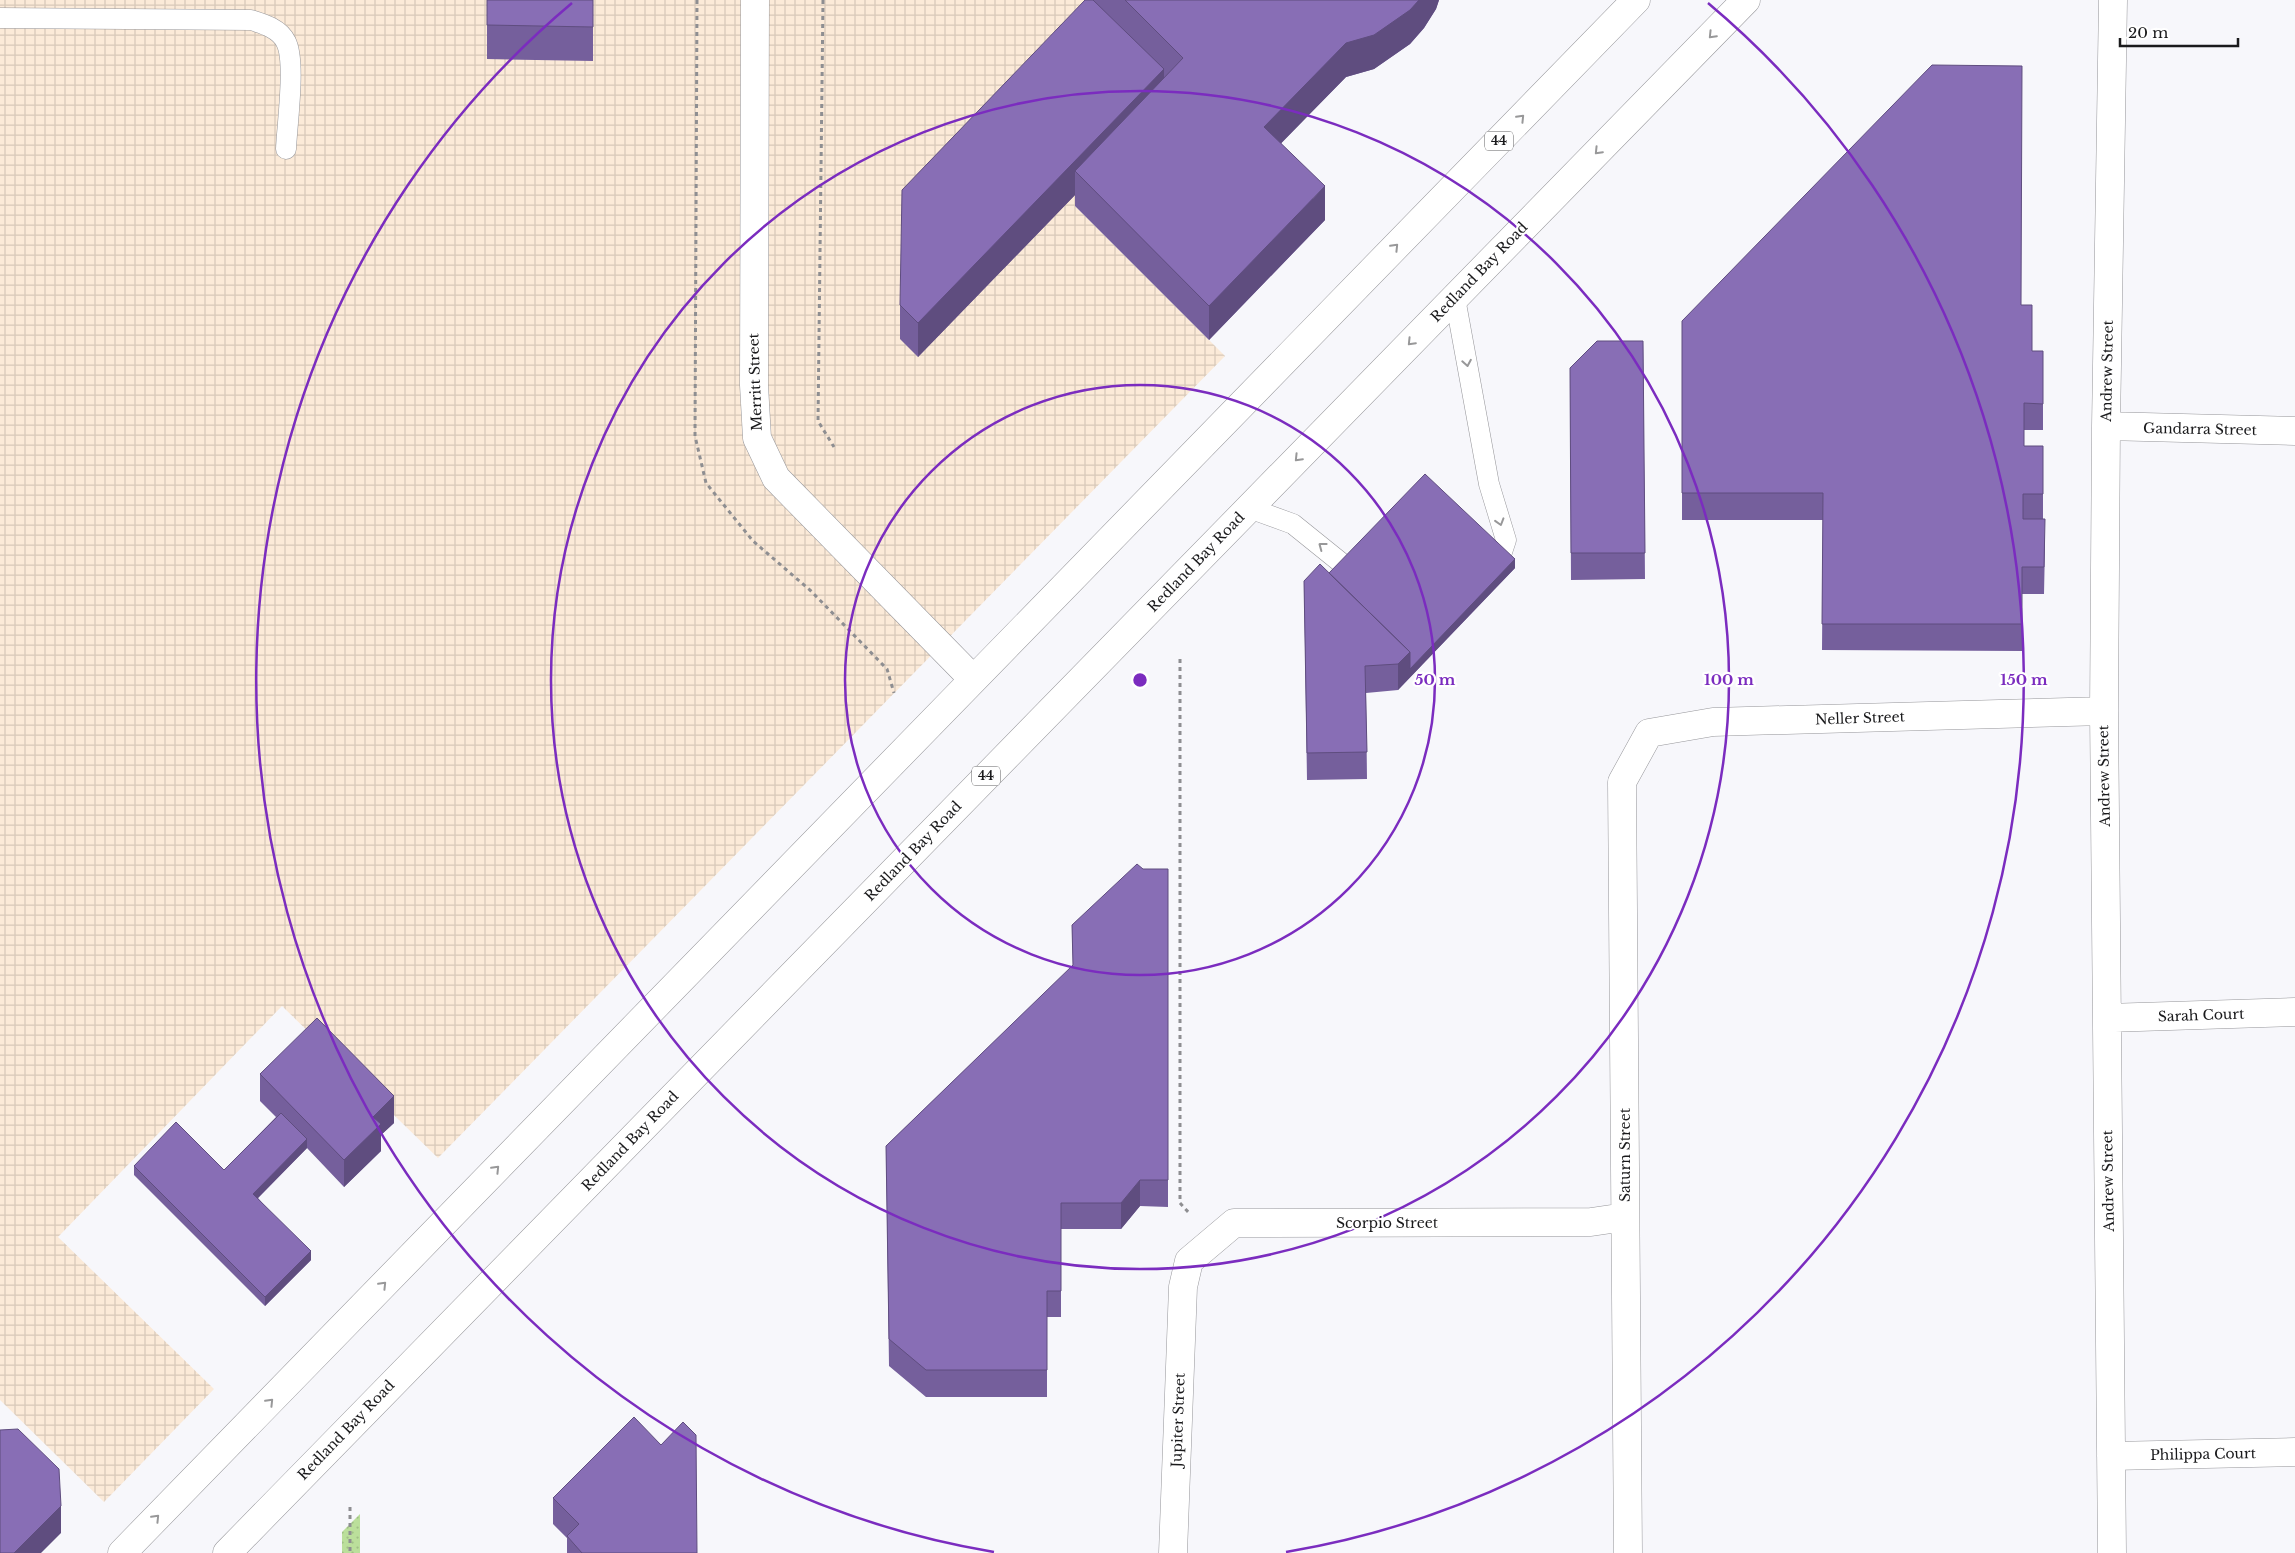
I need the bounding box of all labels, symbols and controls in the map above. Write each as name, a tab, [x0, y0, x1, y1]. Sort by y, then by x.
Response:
scale bar	[2120, 15, 2238, 47]
text: 20 m	[2128, 23, 2168, 42]
one-way arrow	[1709, 29, 1718, 38]
one-way arrow	[1515, 115, 1524, 124]
road number: 44	[1485, 132, 1513, 150]
one-way arrow	[1595, 145, 1604, 154]
street label: Redland Bay Road	[1427, 218, 1532, 326]
one-way arrow	[1389, 244, 1398, 253]
street label: Andrew Street	[2097, 319, 2117, 423]
street label: Merritt Street	[744, 332, 766, 431]
one-way arrow	[1408, 336, 1417, 345]
one-way arrow	[1462, 358, 1472, 367]
street label: Gandarra Street	[2143, 419, 2258, 439]
one-way arrow	[1295, 452, 1304, 461]
street label: Redland Bay Road	[1144, 508, 1249, 616]
one-way arrow	[1495, 517, 1505, 525]
one-way arrow	[1319, 544, 1328, 552]
text: 50 m	[1415, 670, 1456, 689]
text: 100 m	[1704, 670, 1754, 689]
text: 150 m	[2000, 670, 2048, 689]
centre of rings	[1131, 671, 1149, 689]
street label: Neller Street	[1815, 707, 1906, 729]
street label: Andrew Street	[2094, 724, 2114, 828]
road number: 44	[972, 766, 1000, 786]
street label: Redland Bay Road	[861, 797, 966, 905]
street label: Sarah Court	[2157, 1004, 2245, 1026]
street label: Redland Bay Road	[578, 1087, 683, 1195]
street label: Saturn Street	[1616, 1107, 1634, 1202]
street label: Andrew Street	[2098, 1129, 2118, 1233]
one-way arrow	[491, 1165, 500, 1174]
street label: Scorpio Street	[1336, 1214, 1439, 1232]
one-way arrow	[377, 1282, 386, 1291]
street label: Jupiter Street	[1167, 1372, 1189, 1470]
street label: Redland Bay Road	[294, 1376, 399, 1484]
one-way arrow	[264, 1398, 273, 1407]
street label: Philippa Court	[2150, 1444, 2257, 1464]
one-way arrow	[150, 1515, 159, 1524]

